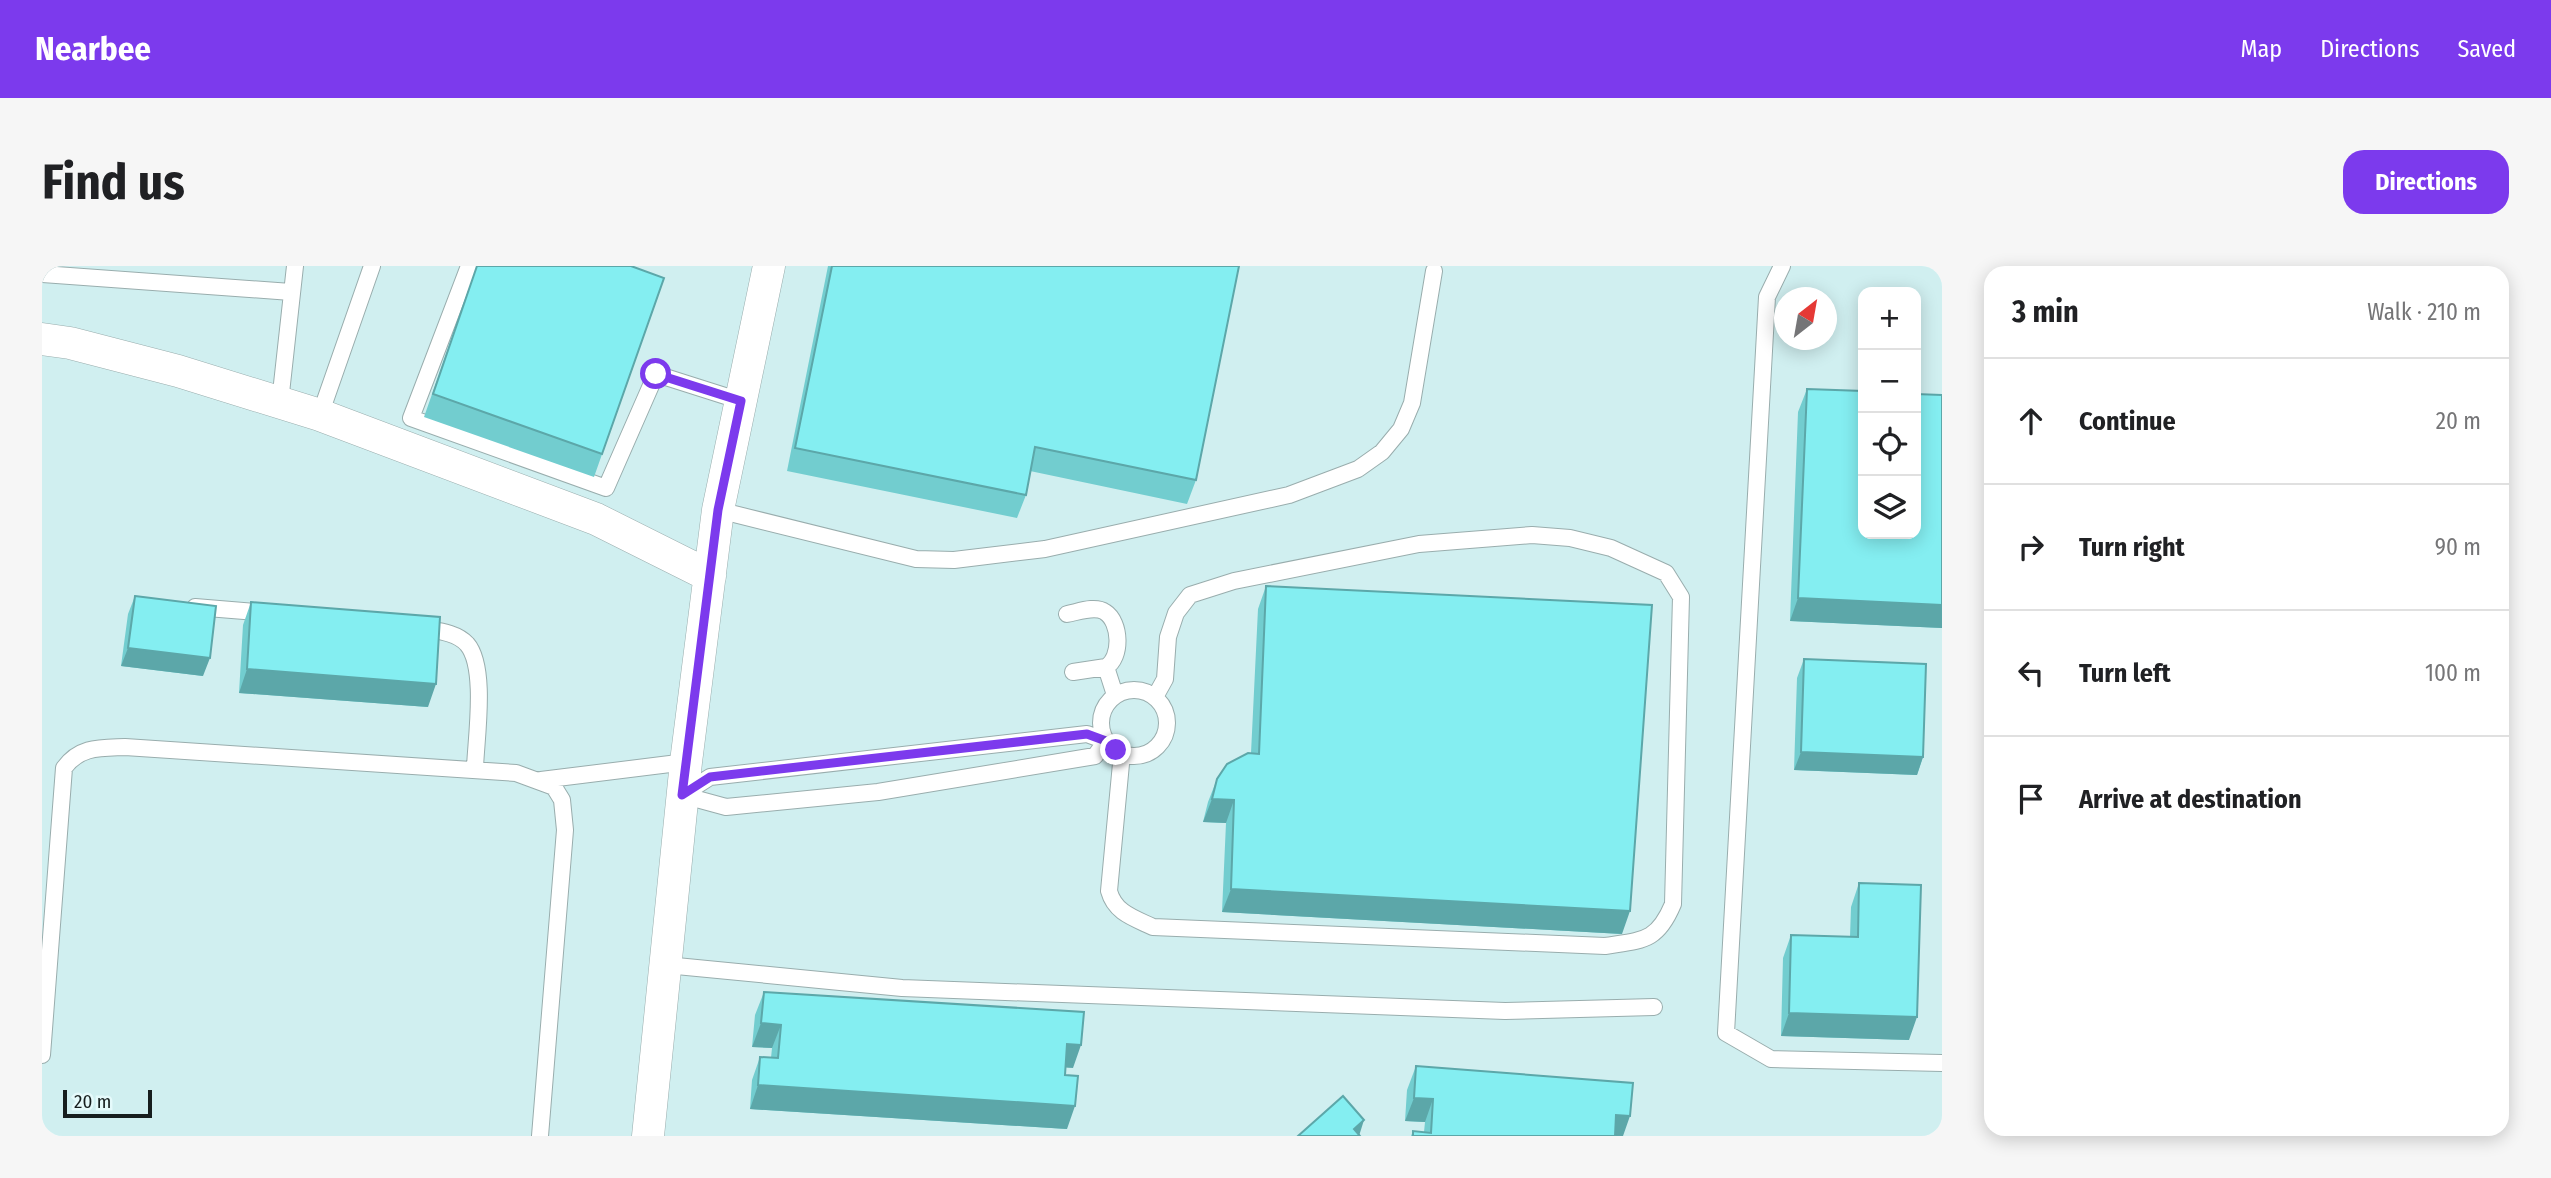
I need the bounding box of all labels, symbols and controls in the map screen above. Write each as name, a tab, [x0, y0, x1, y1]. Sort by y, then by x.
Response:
text: Nearbee	[35, 29, 151, 69]
text: Map	[2241, 35, 2282, 63]
text: Directions	[2320, 35, 2419, 63]
text: Saved	[2457, 35, 2516, 63]
button: Directions	[2343, 150, 2509, 214]
text: Find us	[42, 153, 185, 212]
north arrow	[1774, 287, 1837, 350]
map controls	[1858, 287, 1921, 539]
button: +	[1858, 287, 1921, 350]
text: 3 min	[2012, 294, 2079, 330]
text: Walk · 210 m	[2367, 298, 2481, 326]
button: −	[1858, 350, 1921, 413]
route start	[640, 358, 671, 389]
icon: ahead	[2012, 402, 2050, 440]
text: Continue	[2079, 406, 2176, 437]
text: 20 m	[2436, 407, 2481, 435]
button: locate	[1858, 413, 1921, 476]
button: layers	[1858, 476, 1921, 539]
icon: right	[2012, 528, 2050, 566]
text: Turn right	[2079, 532, 2185, 563]
text: 90 m	[2435, 533, 2481, 561]
icon: left	[2012, 654, 2050, 692]
text: Turn left	[2079, 658, 2171, 689]
text: 100 m	[2425, 659, 2481, 687]
route end	[1100, 734, 1131, 765]
icon: arrive	[2012, 780, 2050, 818]
text: Arrive at destination	[2079, 784, 2302, 815]
scale bar	[63, 1087, 152, 1119]
text: 20 m	[74, 1090, 111, 1113]

